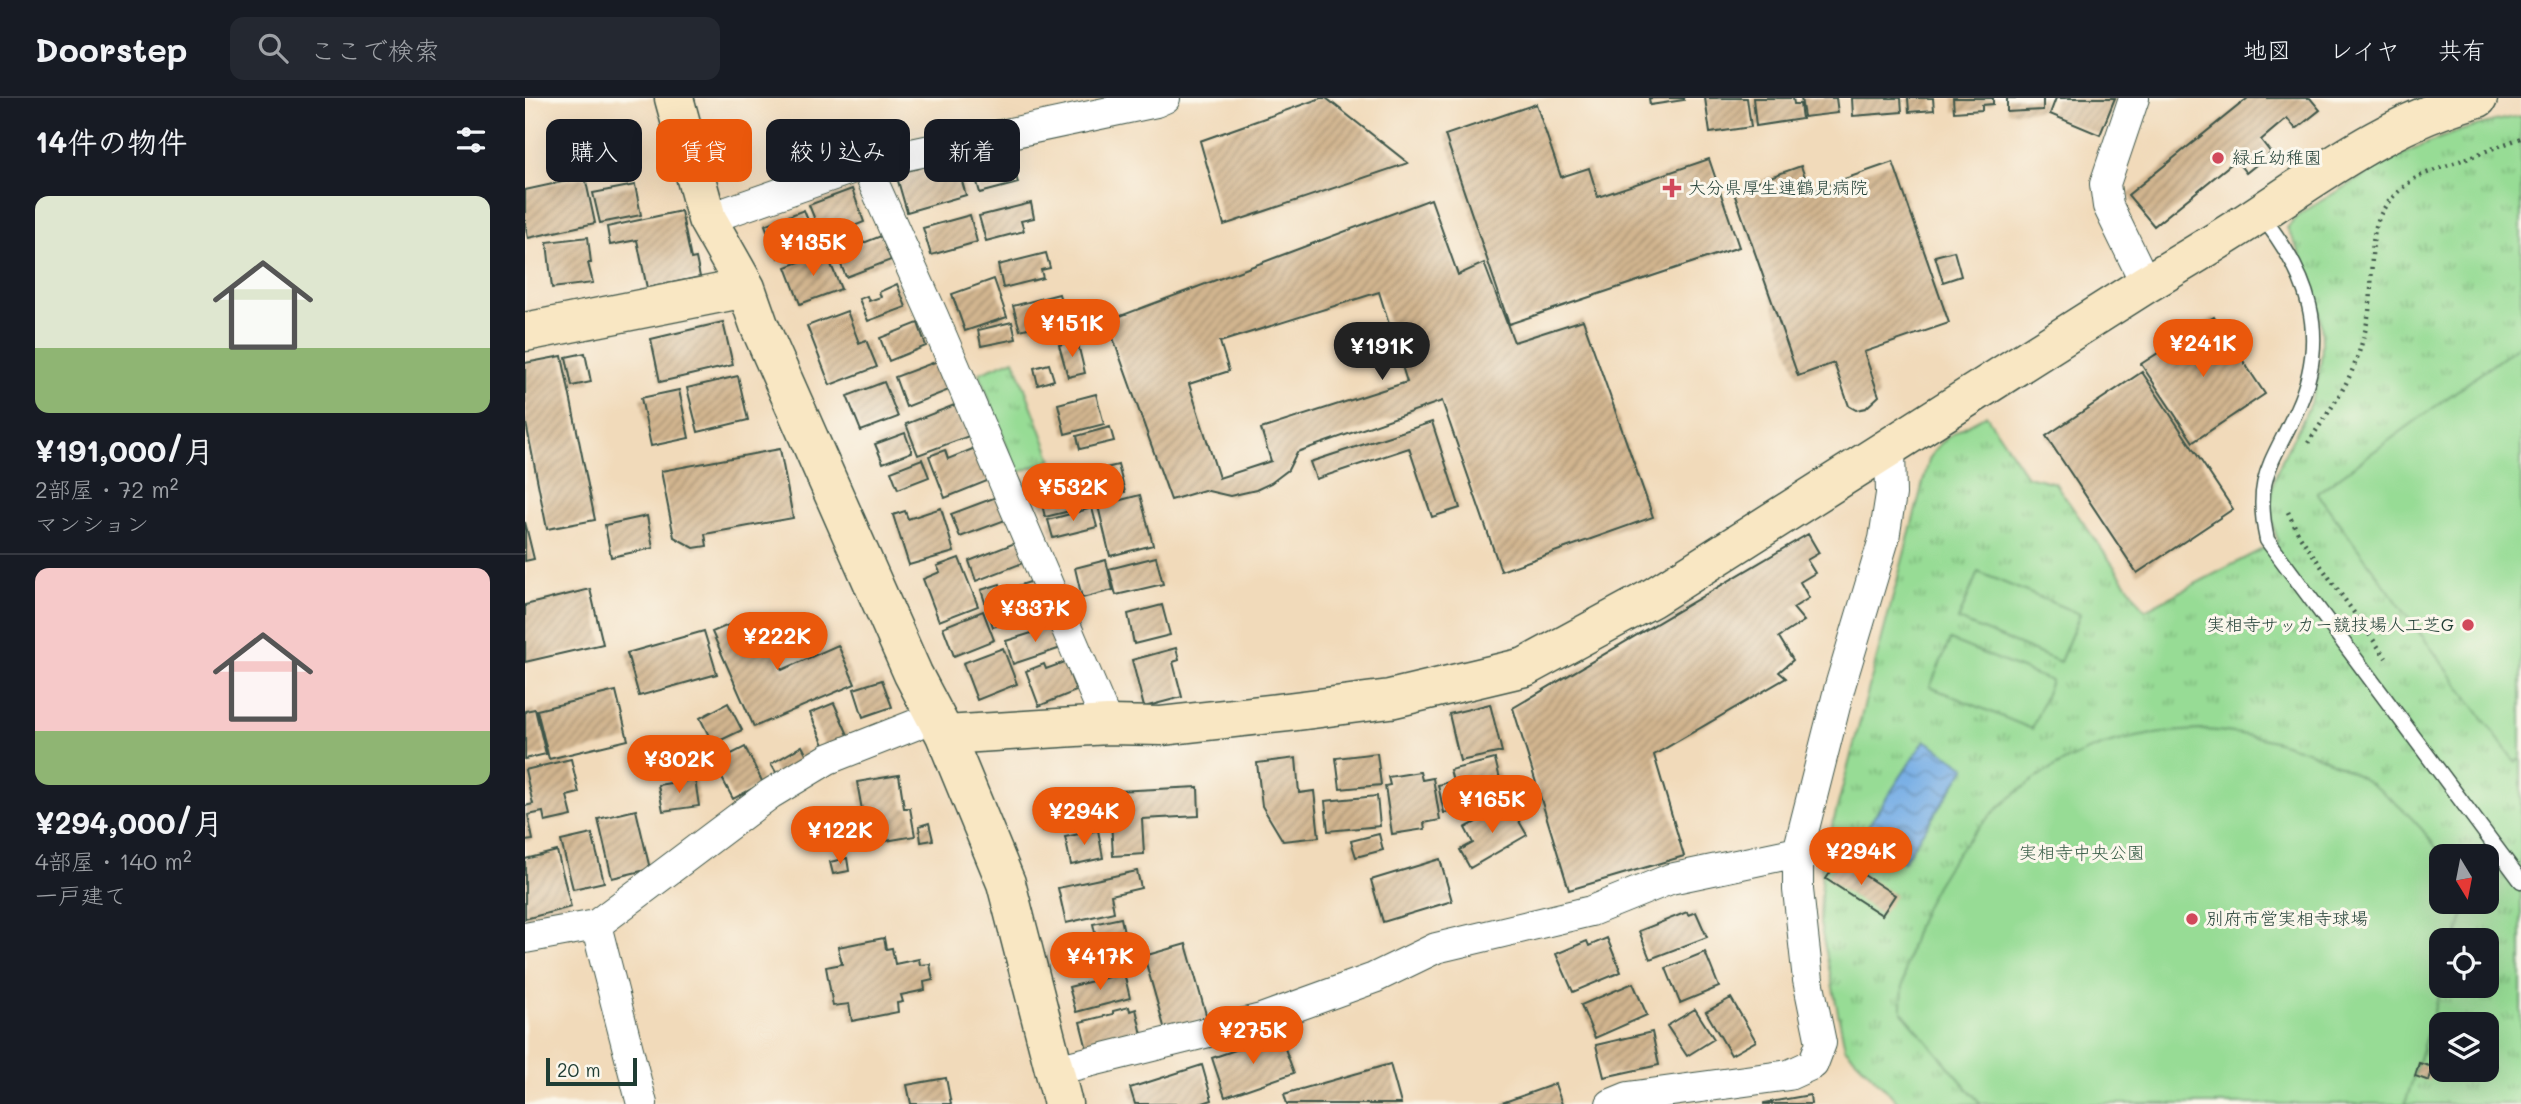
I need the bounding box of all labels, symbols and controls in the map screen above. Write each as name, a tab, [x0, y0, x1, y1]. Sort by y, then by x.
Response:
search box	[230, 17, 720, 80]
text: Doorstep	[35, 27, 188, 70]
icon: search	[254, 29, 292, 67]
text: ここで検索	[310, 33, 440, 67]
text: 地図	[2243, 34, 2291, 65]
text: レイヤ	[2329, 34, 2400, 65]
text: 共有	[2438, 34, 2486, 65]
chip: 購入	[546, 119, 642, 182]
chip: 賃貸	[656, 119, 752, 182]
chip: 絞り込み	[766, 119, 910, 182]
chip: 新着	[924, 119, 1020, 182]
text: 14件の物件	[35, 121, 187, 161]
icon: filters	[452, 121, 490, 159]
place label: 緑丘幼稚園	[2232, 145, 2322, 169]
marker: 緑丘幼稚園	[2210, 150, 2226, 166]
place label: 大分県厚生連鶴見病院	[1688, 175, 1868, 199]
marker: 大分県厚生連鶴見病院	[1662, 178, 1682, 198]
pin: ¥135K	[764, 218, 862, 278]
text: ¥135K	[779, 226, 847, 256]
icon: home	[200, 242, 326, 368]
pin: ¥151K	[1023, 300, 1121, 359]
text: ¥151K	[1040, 307, 1104, 337]
pin: ¥241K	[2154, 320, 2252, 379]
pin: ¥191K	[1333, 322, 1431, 382]
text: ¥241K	[2169, 327, 2237, 357]
text: ¥191K	[1350, 330, 1414, 360]
text: ¥191,000/月	[35, 430, 214, 470]
pin: ¥532K	[1024, 464, 1122, 523]
text: ¥532K	[1038, 471, 1108, 501]
text: 2部屋 · 72 m²	[35, 474, 179, 504]
text: マンション	[35, 508, 149, 538]
pin: ¥337K	[986, 584, 1084, 644]
text: ¥337K	[1000, 592, 1070, 622]
pin: ¥222K	[728, 612, 826, 672]
place label: 実相寺サッカー競技場人工芝G	[2207, 612, 2454, 636]
icon: home	[200, 614, 326, 740]
marker: 実相寺サッカー競技場人工芝G	[2460, 617, 2476, 633]
text: ¥222K	[743, 620, 811, 650]
pin: ¥302K	[630, 736, 728, 795]
text: ¥302K	[643, 743, 715, 773]
pin: ¥165K	[1443, 776, 1541, 835]
text: ¥165K	[1458, 783, 1526, 813]
pin: ¥294K	[1035, 788, 1133, 847]
text: ¥294K	[1048, 795, 1120, 825]
text: ¥294,000/月	[35, 802, 223, 842]
pin: ¥122K	[791, 806, 889, 866]
text: ¥122K	[807, 814, 873, 844]
pin: ¥294K	[1812, 828, 1910, 887]
text: ¥294K	[1825, 835, 1897, 865]
park label: 実相寺中央公園	[2019, 840, 2145, 864]
north arrow	[2429, 844, 2499, 914]
map controls	[2429, 844, 2499, 1082]
text: 4部屋 · 140 m²	[35, 846, 192, 876]
text: 一戸建て	[35, 880, 127, 910]
place label: 別府市営実相寺球場	[2206, 906, 2368, 930]
marker: 別府市営実相寺球場	[2184, 911, 2200, 927]
button: locate	[2429, 928, 2499, 998]
pin: ¥417K	[1051, 932, 1149, 992]
text: ¥417K	[1066, 940, 1134, 970]
pin: ¥275K	[1204, 1006, 1302, 1066]
button: layers	[2429, 1012, 2499, 1082]
text: ¥275K	[1218, 1014, 1288, 1044]
scale bar	[546, 1055, 637, 1087]
text: 20 m	[557, 1057, 601, 1082]

